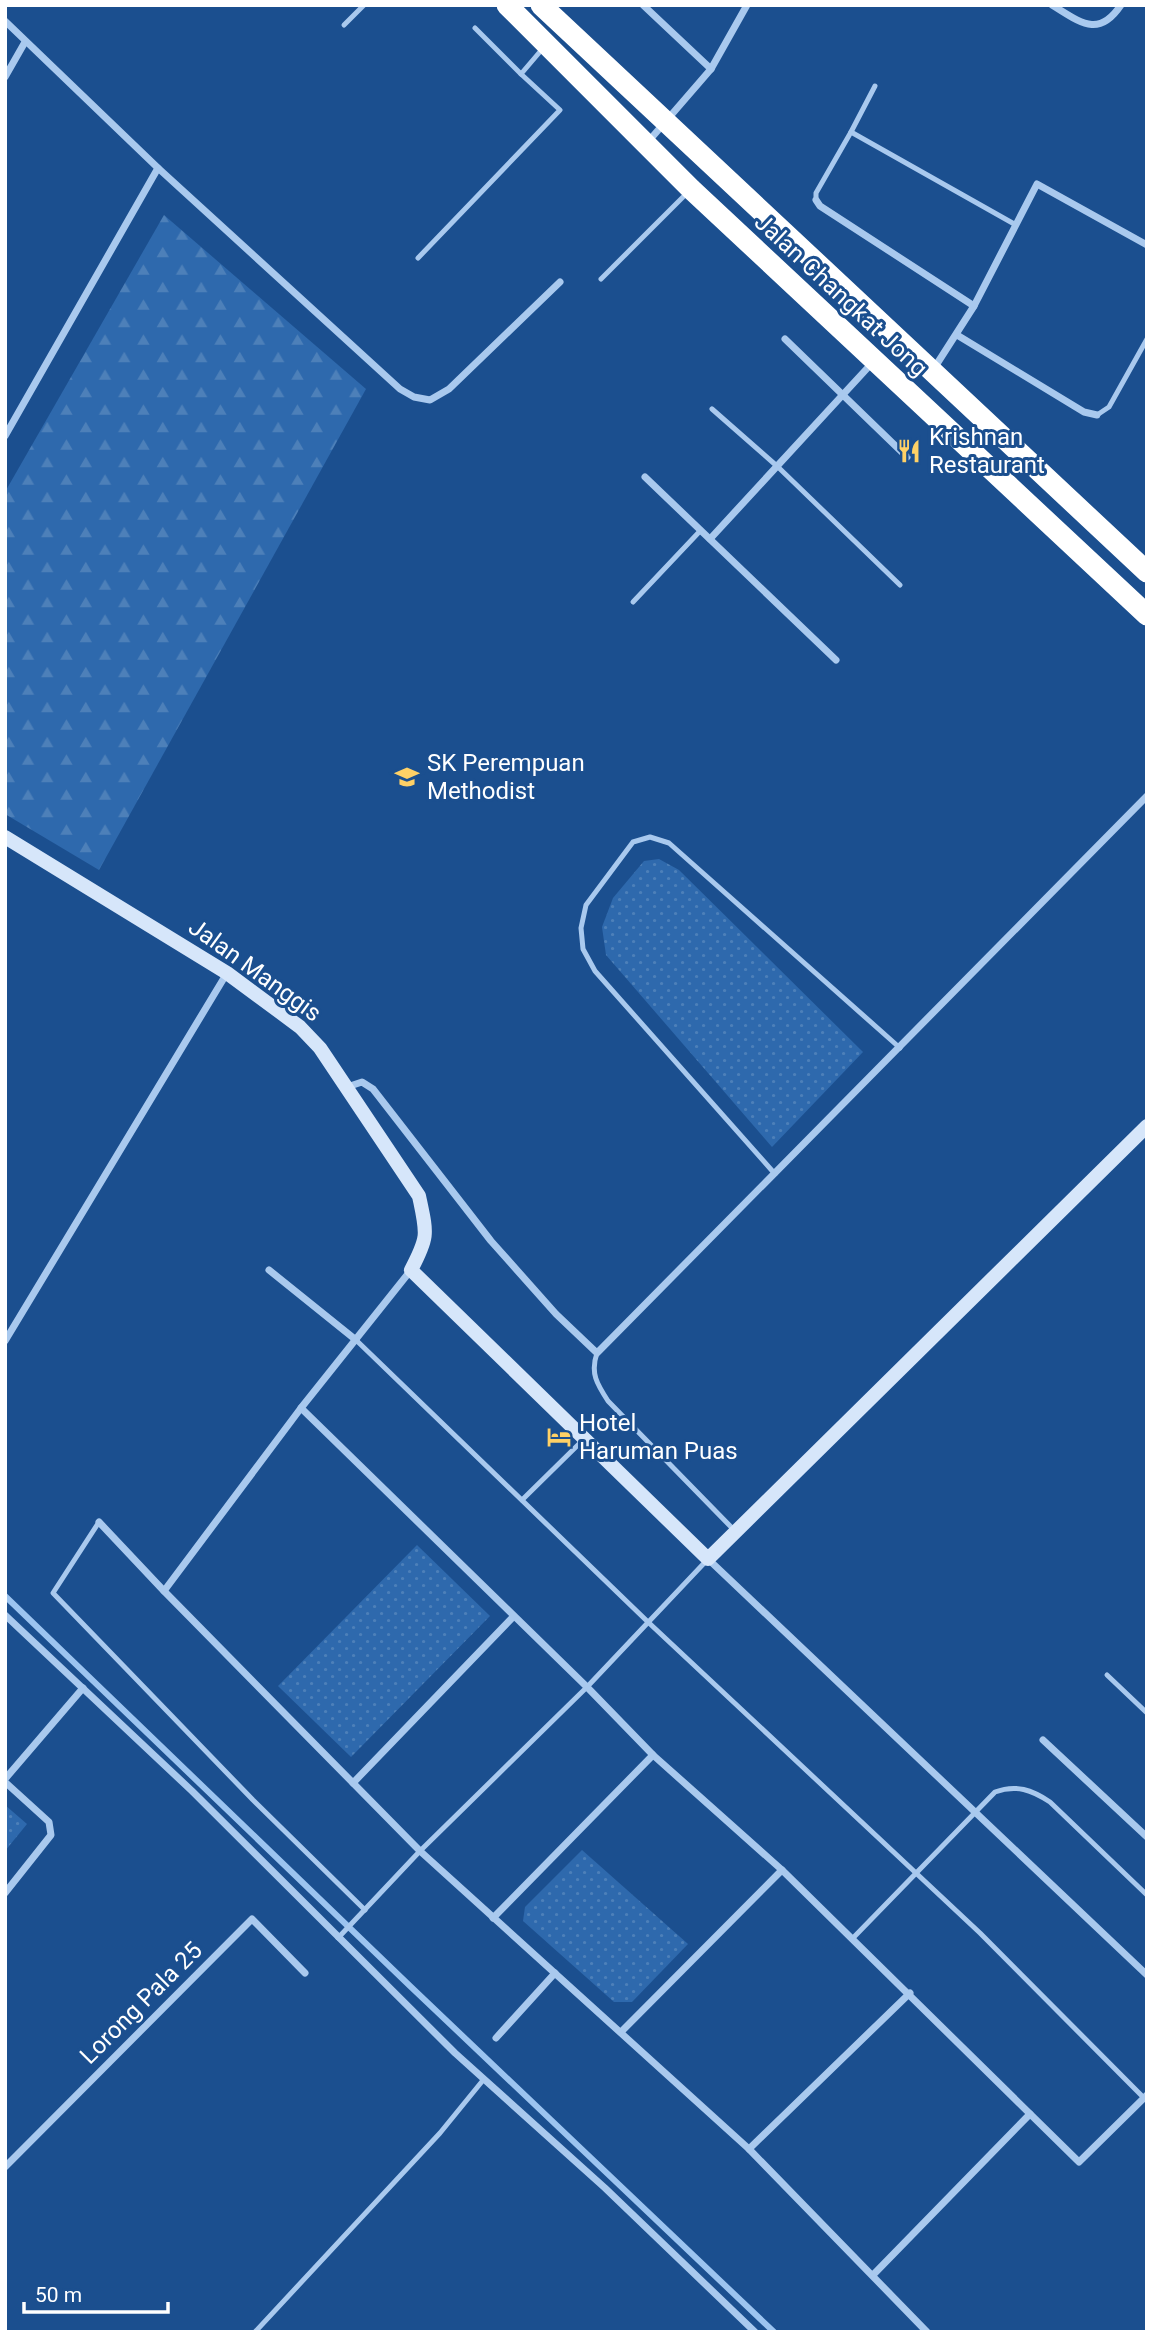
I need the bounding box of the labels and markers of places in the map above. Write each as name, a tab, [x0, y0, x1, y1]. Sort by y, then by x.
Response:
place label: Krishnan Restaurant	[929, 423, 1045, 479]
restaurant icon: Krishnan Restaurant	[895, 437, 923, 465]
place label: SK Perempuan Methodist	[427, 749, 585, 805]
school or university icon: SK Perempuan Methodist	[393, 763, 421, 791]
place label: Hotel Haruman Puas	[579, 1409, 738, 1465]
hotel icon: Hotel Haruman Puas	[545, 1423, 573, 1451]

